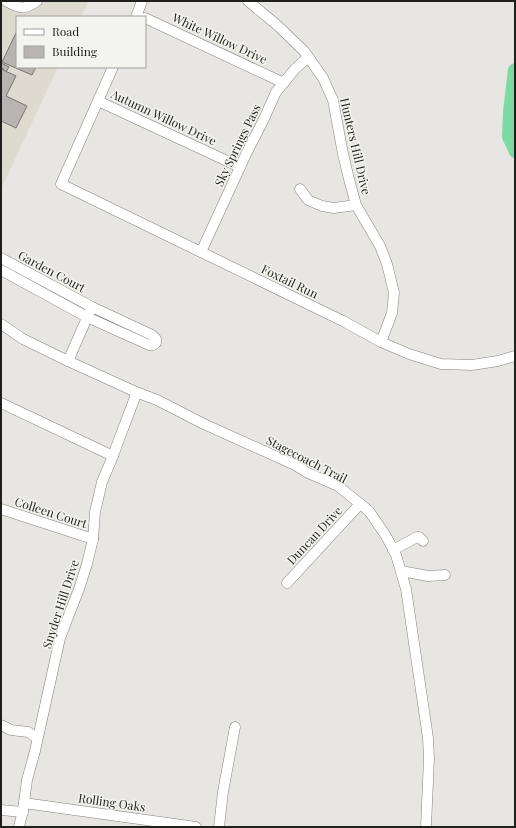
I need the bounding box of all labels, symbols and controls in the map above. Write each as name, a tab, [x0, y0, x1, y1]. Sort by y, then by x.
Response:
street label: White Willow Drive	[169, 9, 270, 67]
legend	[16, 16, 146, 68]
text: Road	[52, 23, 79, 39]
text: Building	[52, 43, 98, 59]
street label: Autumn Willow Drive	[108, 85, 219, 148]
street label: Hunters Hill Drive	[337, 96, 375, 196]
street label: Sky Springs Pass	[210, 101, 264, 189]
street label: Garden Court	[16, 247, 89, 296]
street label: Foxtail Run	[259, 260, 321, 302]
street label: Stagecoach Trail	[264, 432, 351, 487]
street label: Colleen Court	[13, 493, 90, 531]
street label: Duncan Drive	[283, 502, 345, 568]
street label: Snyder Hill Drive	[38, 558, 82, 650]
street label: Rolling Oaks	[77, 789, 147, 815]

